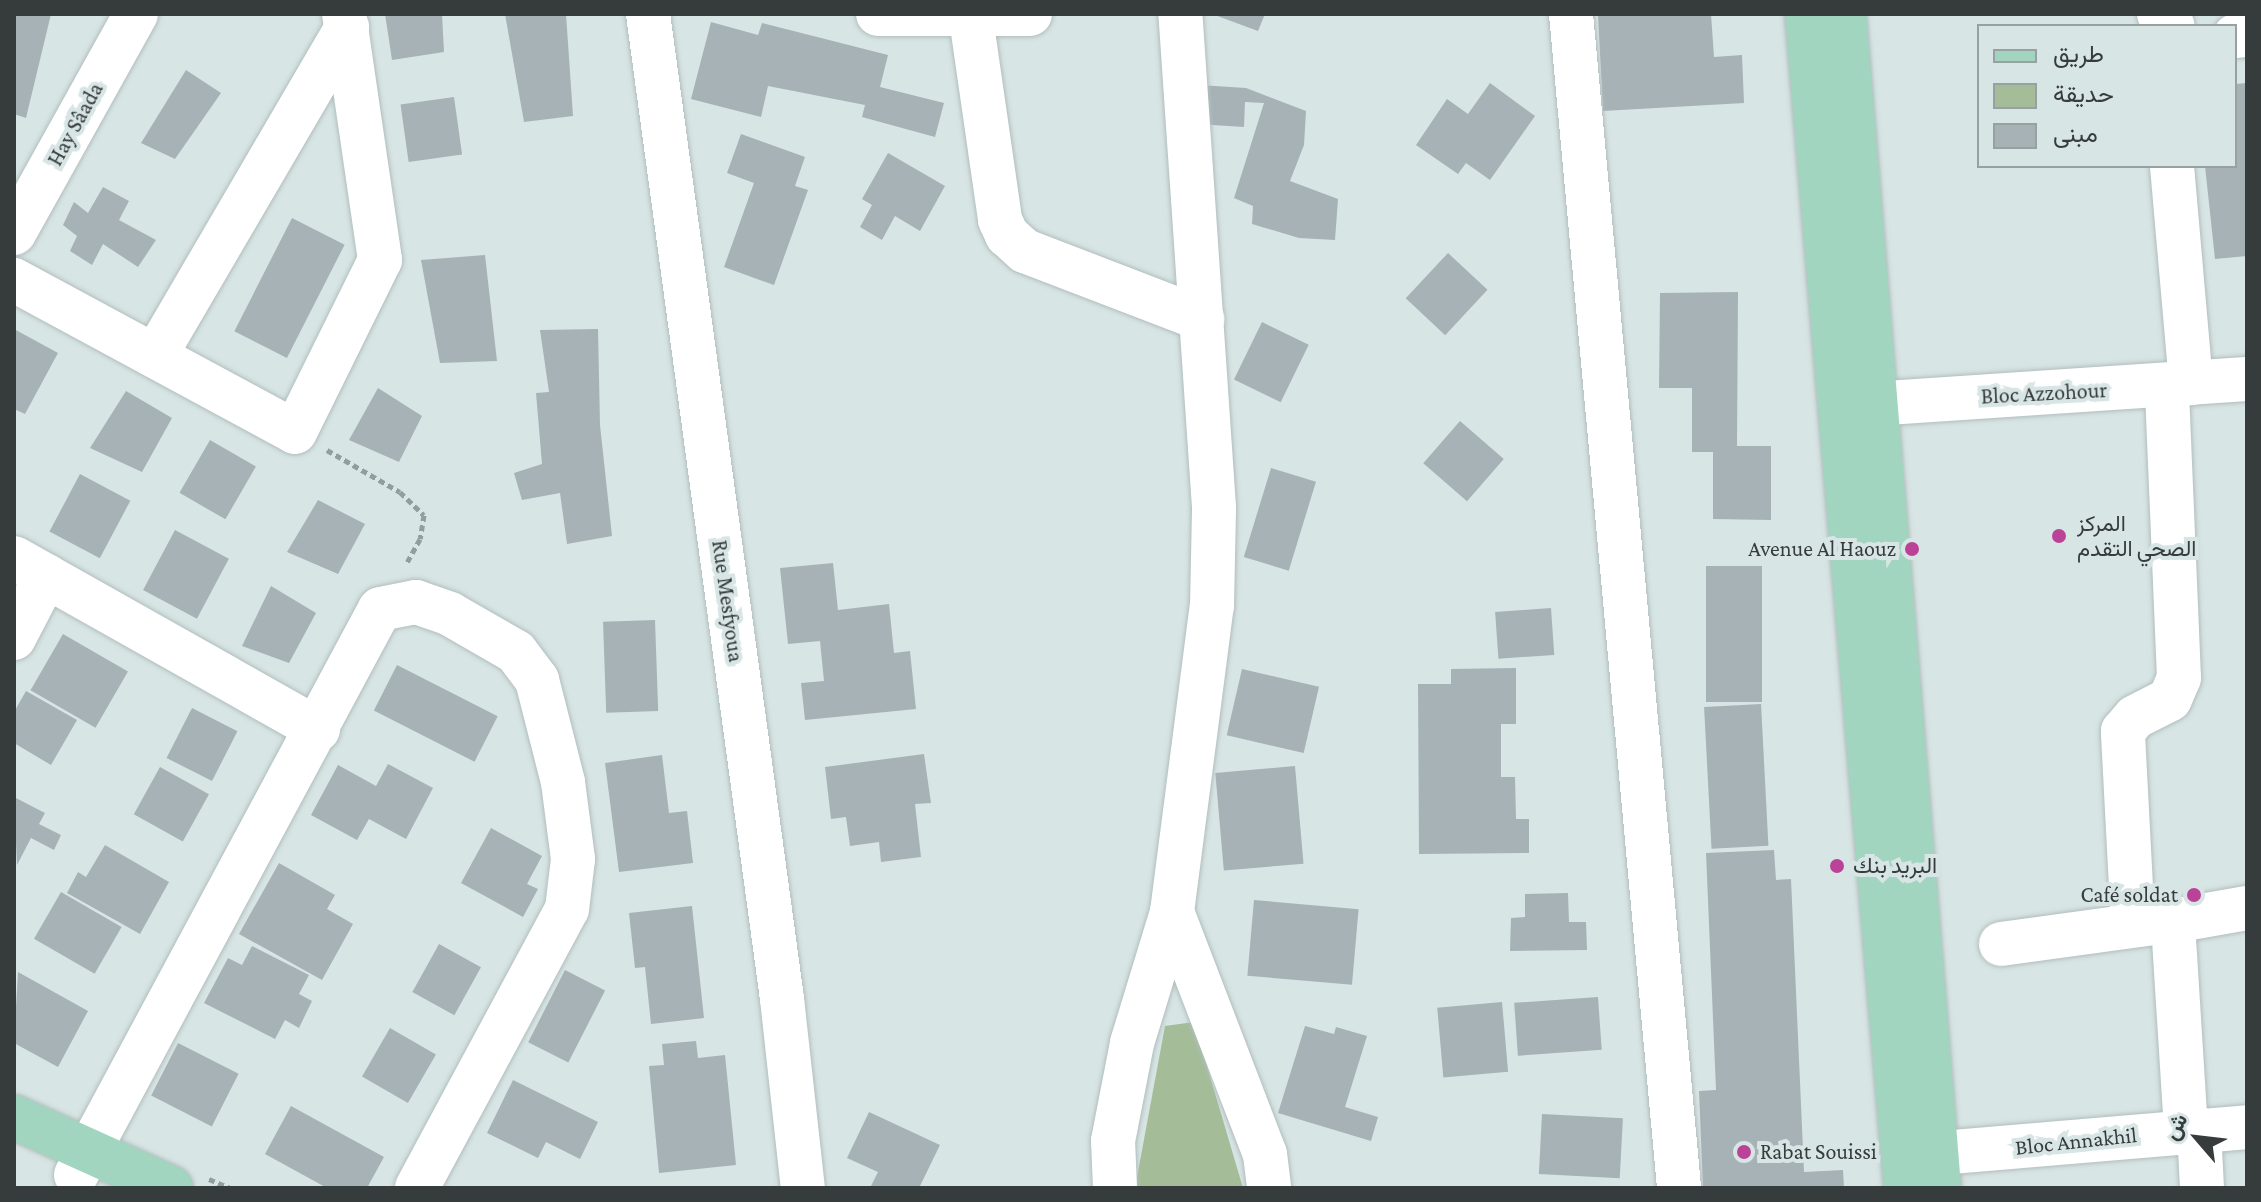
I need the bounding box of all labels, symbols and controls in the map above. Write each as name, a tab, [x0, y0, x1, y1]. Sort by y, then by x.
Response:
legend	[1977, 24, 2237, 168]
text: طريق	[2053, 40, 2104, 67]
street label: Hay Sâada	[41, 78, 109, 170]
text: حديقة	[2053, 80, 2114, 107]
text: مبنى	[2053, 120, 2098, 147]
street label: Bloc Azzohour	[1980, 377, 2108, 409]
place label: المركز الصحي التقدم	[2077, 510, 2196, 562]
marker: المركز الصحي التقدم	[2048, 525, 2070, 547]
place label: Avenue Al Haouz	[1748, 536, 1896, 562]
street label: Rue Mesfyoua	[706, 538, 750, 664]
marker: Avenue Al Haouz	[1903, 540, 1921, 558]
place label: البريد بنك	[1853, 853, 1937, 879]
marker: البريد بنك	[1828, 857, 1846, 875]
place label: Café soldat	[2080, 882, 2178, 908]
marker: Café soldat	[2185, 886, 2203, 904]
north arrow	[2157, 1098, 2237, 1178]
text: ش	[2158, 1109, 2193, 1144]
street label: Bloc Annakhil	[2014, 1121, 2138, 1161]
place label: Rabat Souissi	[1760, 1139, 1877, 1165]
marker: Rabat Souissi	[1735, 1143, 1753, 1161]

